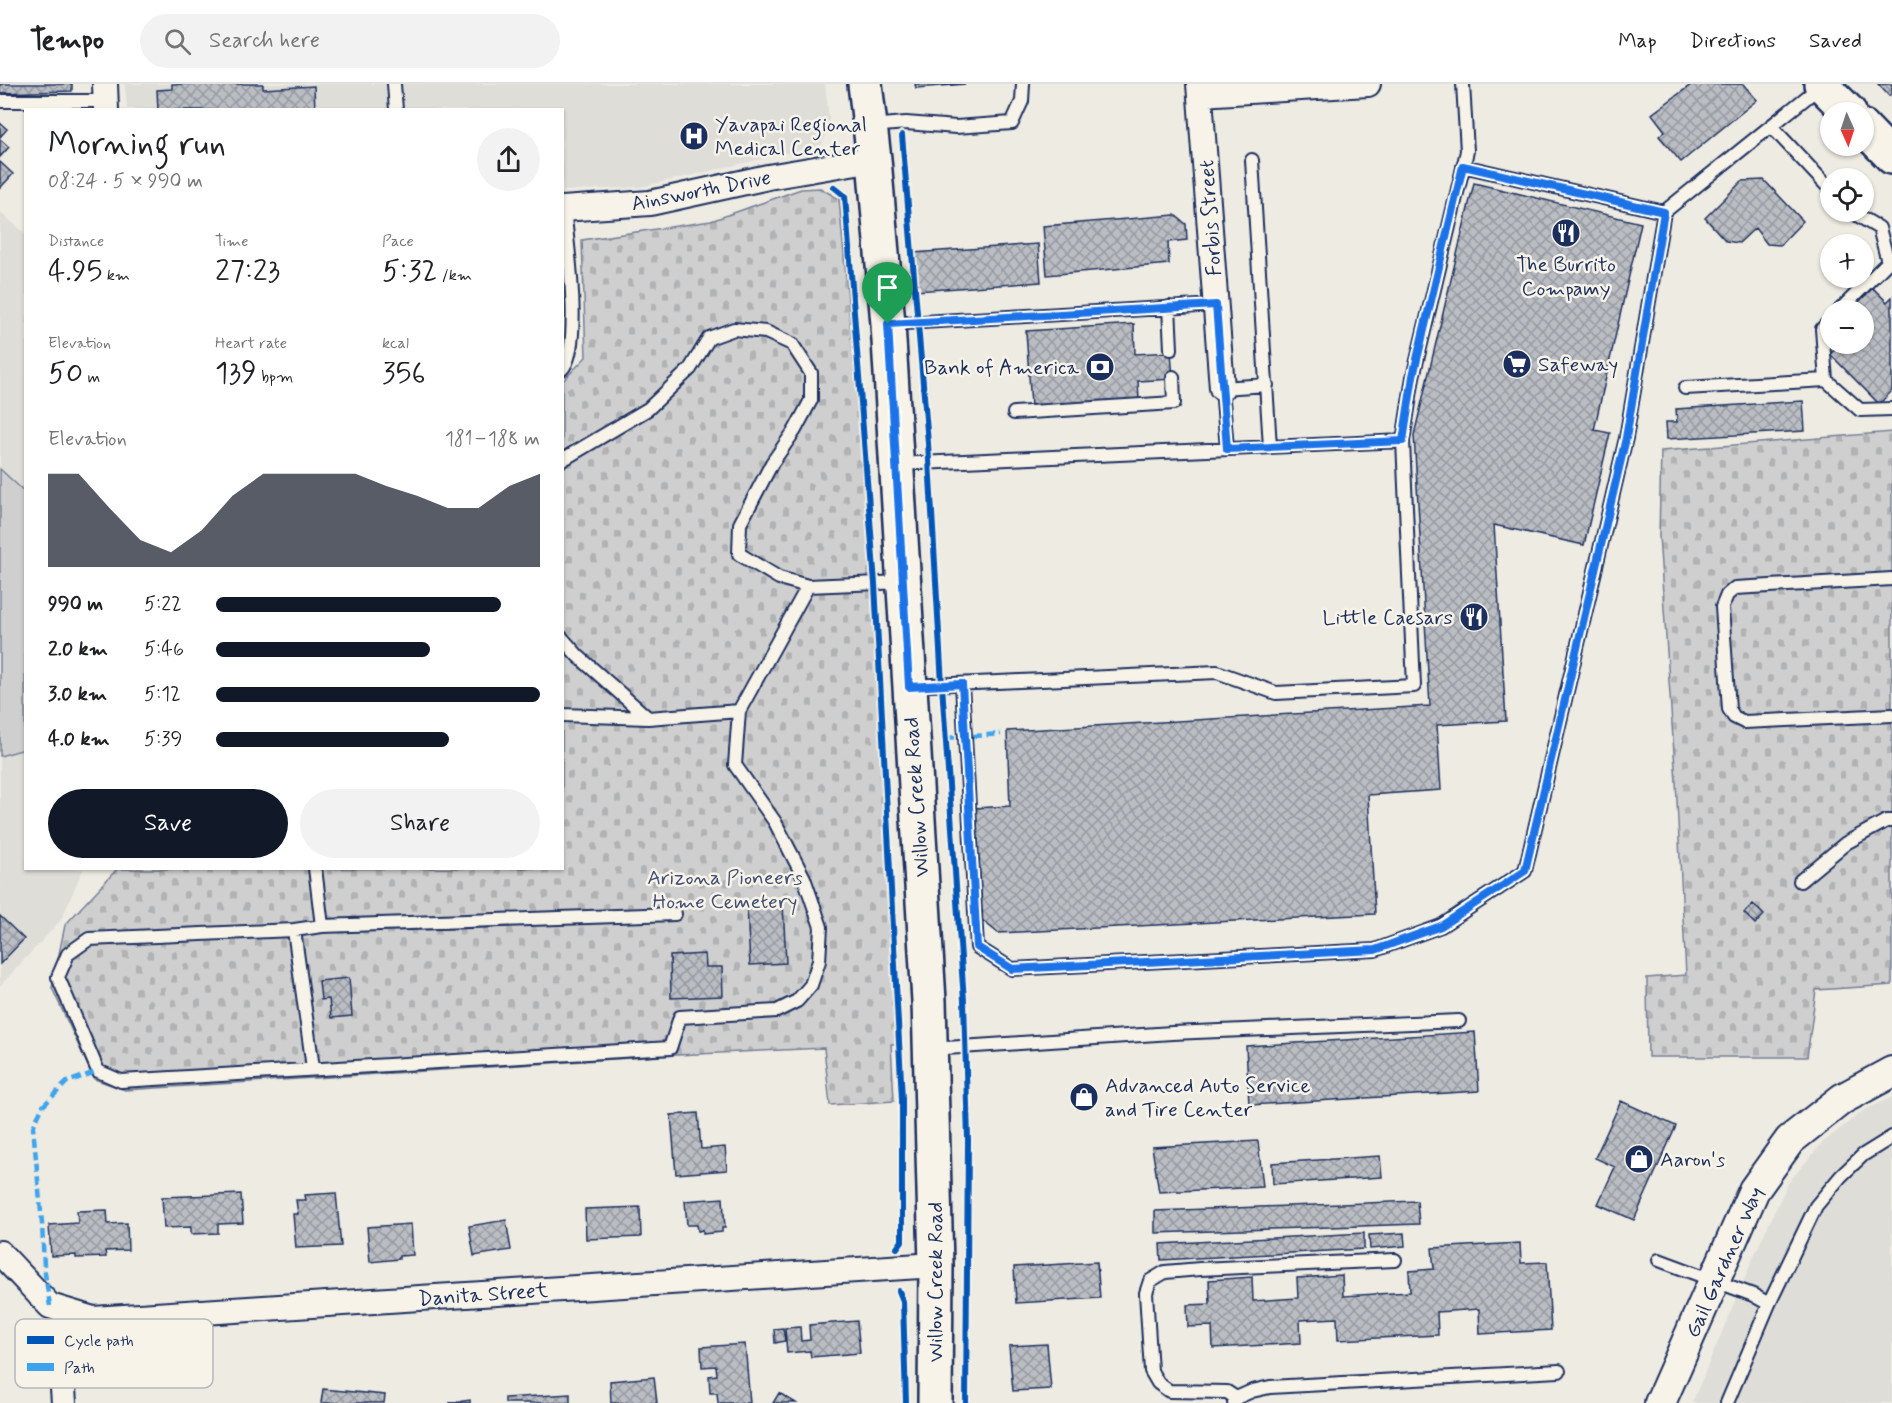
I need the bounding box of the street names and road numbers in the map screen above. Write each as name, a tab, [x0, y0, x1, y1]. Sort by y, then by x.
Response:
street label: Forbis Street	[1193, 159, 1229, 277]
street label: Ainsworth Drive	[629, 164, 773, 218]
street label: Willow Creek Road	[897, 716, 937, 878]
street label: Gail Gardner Way	[1679, 1182, 1771, 1342]
street label: Willow Creek Road	[922, 1202, 950, 1362]
street label: Danita Street	[417, 1276, 549, 1313]

